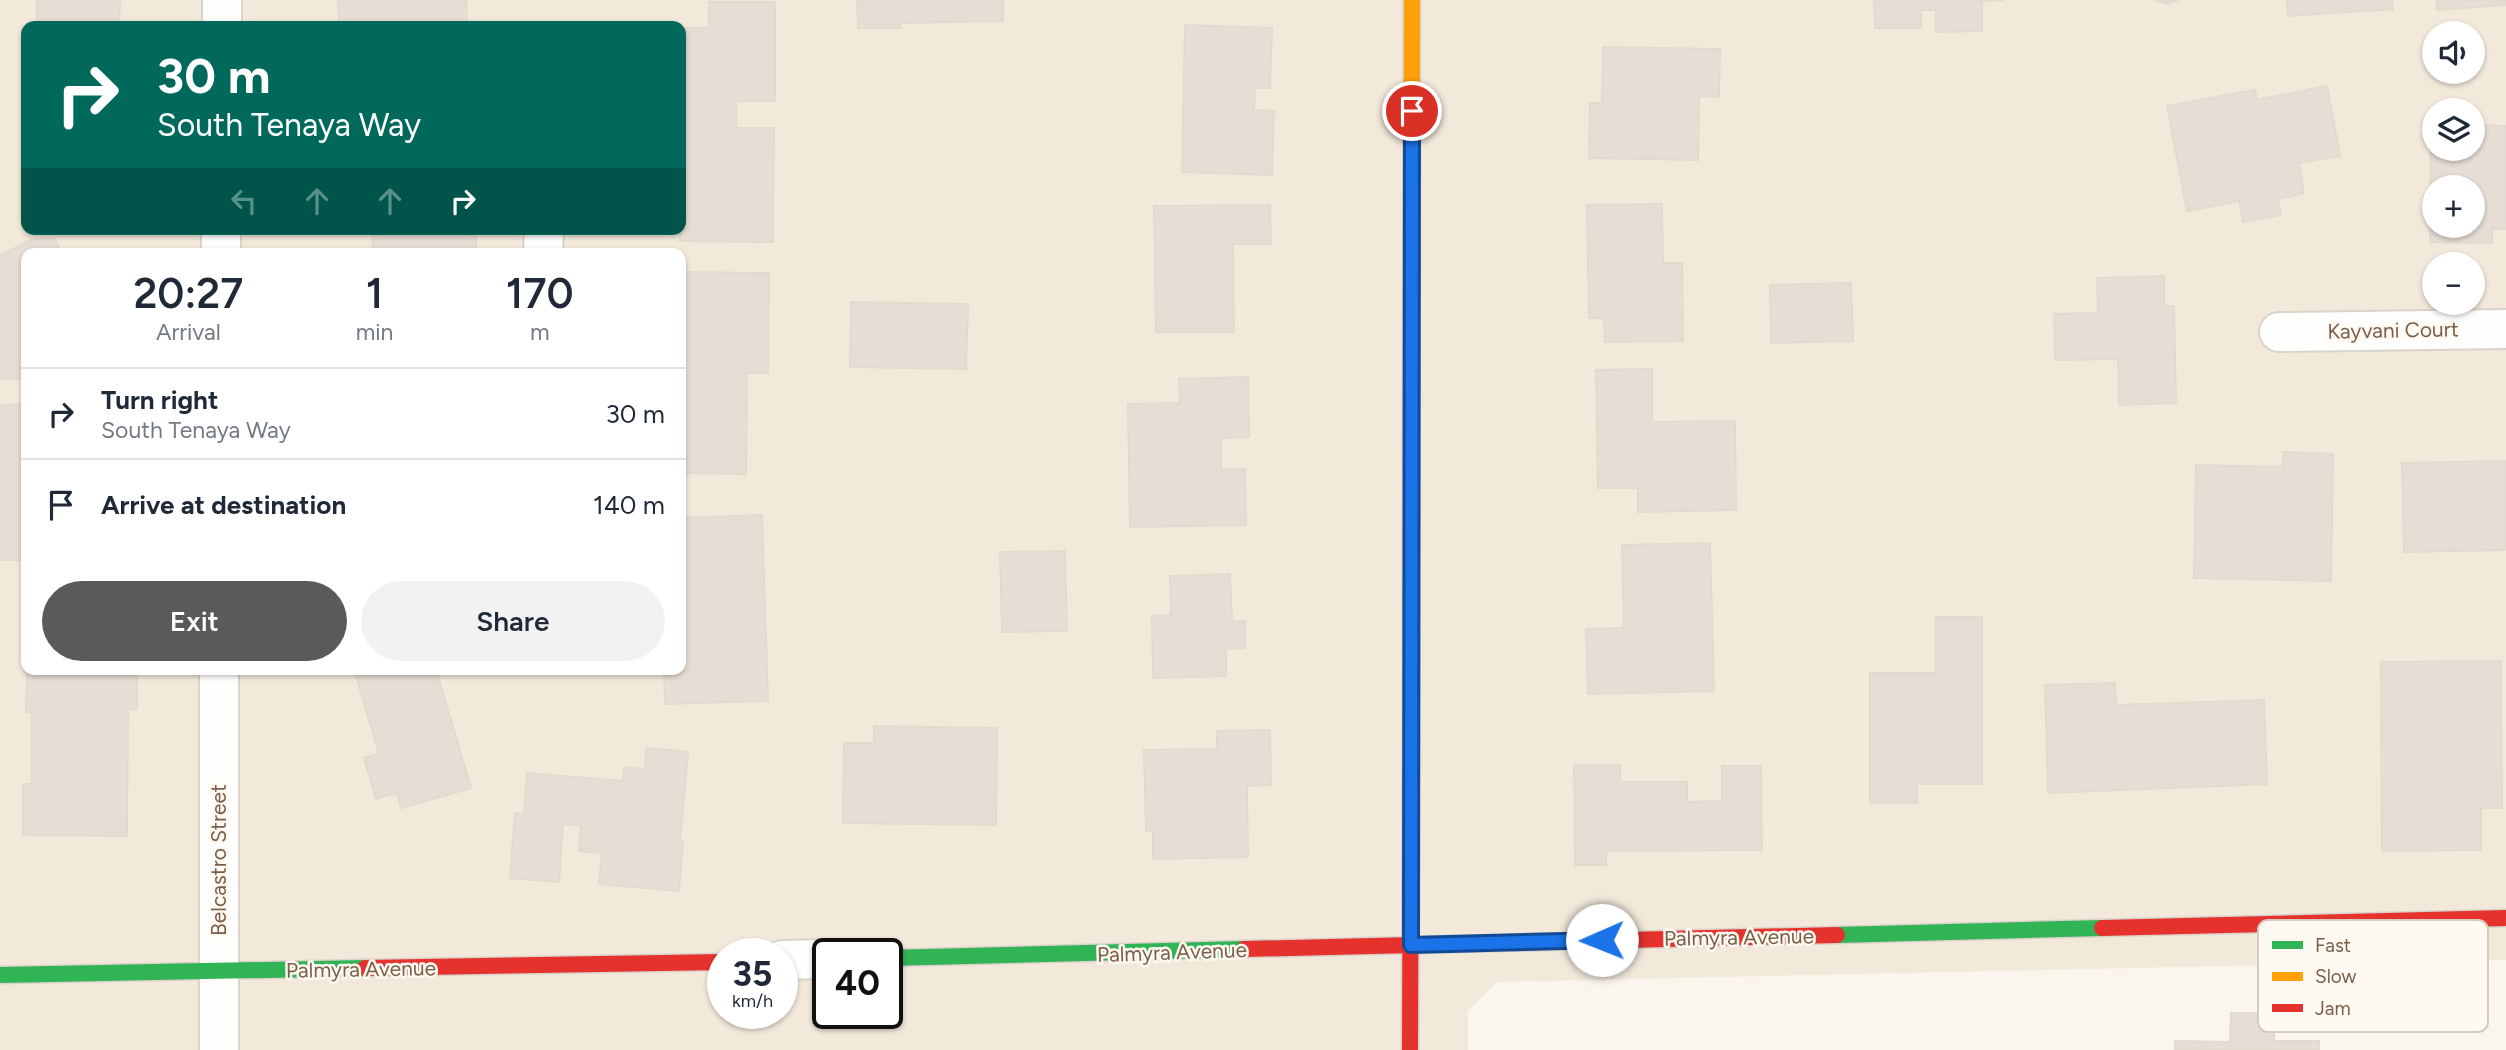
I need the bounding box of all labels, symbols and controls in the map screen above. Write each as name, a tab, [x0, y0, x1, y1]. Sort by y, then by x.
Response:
map controls	[2422, 21, 2485, 315]
button: sound	[2422, 21, 2485, 84]
text: 30 m	[157, 46, 270, 105]
icon: right	[42, 49, 133, 140]
pin	[1382, 81, 1442, 141]
icon: arrive	[1393, 92, 1431, 130]
button: layers	[2422, 98, 2485, 161]
text: South Tenaya Way	[157, 106, 421, 144]
button: +	[2422, 175, 2485, 238]
icon: left	[225, 182, 263, 220]
icon: ahead	[298, 182, 336, 220]
icon: ahead	[371, 182, 409, 220]
icon: right	[444, 182, 482, 220]
button: −	[2422, 252, 2485, 315]
text: 20:27	[133, 268, 243, 319]
text: 1	[366, 268, 383, 319]
text: 170	[506, 268, 574, 319]
street label: Kayvani Court	[2327, 316, 2459, 344]
text: Arrival	[156, 318, 221, 346]
text: min	[356, 318, 393, 346]
text: m	[530, 318, 549, 346]
text: Turn right	[101, 384, 218, 416]
icon: right	[42, 395, 80, 433]
text: 30 m	[606, 398, 665, 430]
text: South Tenaya Way	[101, 416, 291, 444]
icon: arrive	[42, 486, 80, 524]
text: Arrive at destination	[101, 489, 346, 521]
text: 140 m	[593, 489, 665, 521]
button: Exit	[42, 581, 347, 661]
button: Share	[361, 581, 665, 661]
street label: Belcastro Street	[206, 784, 231, 936]
position arrow	[1565, 903, 1639, 977]
legend	[2258, 920, 2488, 1032]
street label: Palmyra Avenue	[1664, 923, 1814, 951]
text: Fast	[2315, 934, 2351, 957]
street label: Palmyra Avenue	[1097, 937, 1247, 967]
speed limit sign: 40	[812, 938, 903, 1029]
text: 35	[733, 953, 772, 995]
street label: Palmyra Avenue	[286, 955, 436, 983]
text: Slow	[2315, 965, 2357, 988]
text: km/h	[732, 990, 773, 1012]
text: Jam	[2315, 997, 2351, 1020]

